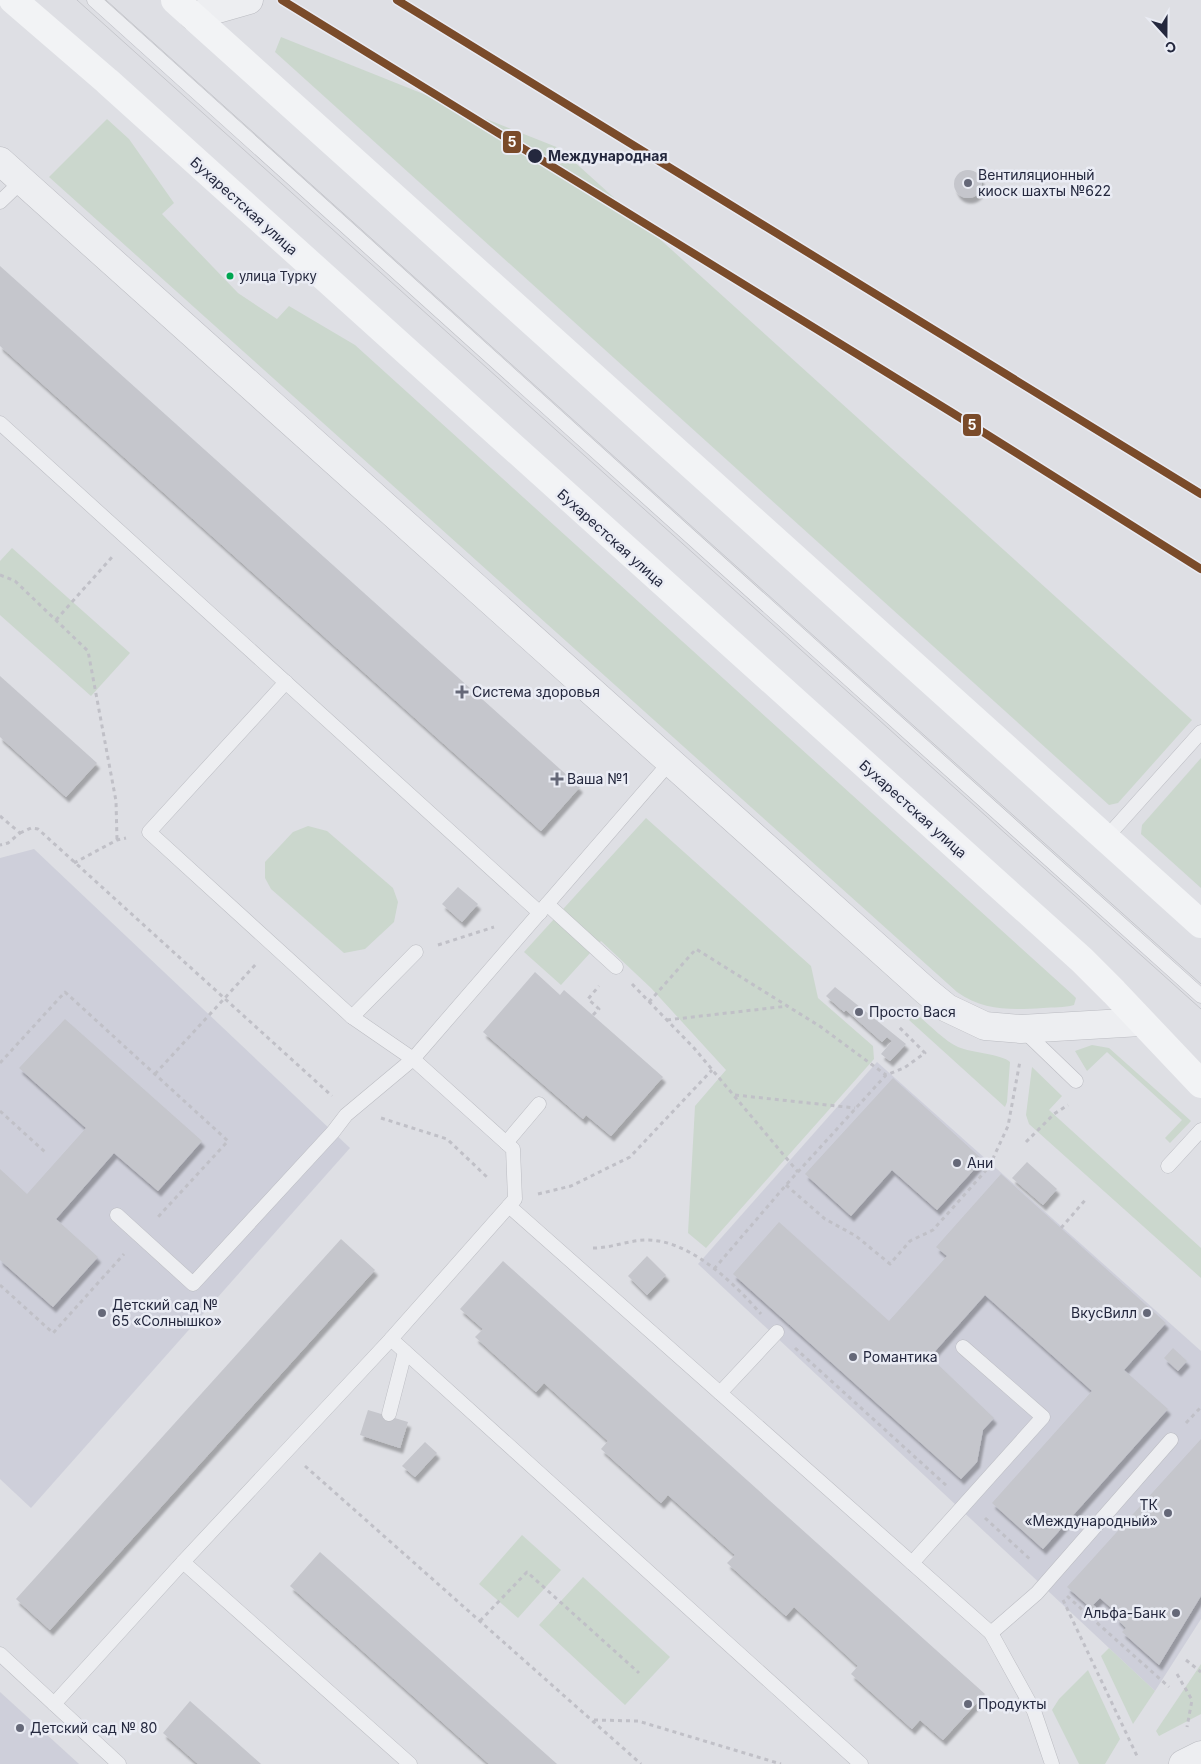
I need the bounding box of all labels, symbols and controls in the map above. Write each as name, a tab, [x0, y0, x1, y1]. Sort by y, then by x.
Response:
north arrow	[1141, 10, 1191, 60]
text: С	[1163, 38, 1179, 57]
line badge: 5	[502, 130, 522, 154]
text: 5	[508, 133, 517, 150]
marker: Международная	[526, 147, 544, 165]
place label: Международная	[548, 147, 668, 164]
street label: Бухарестская улица	[187, 153, 301, 258]
place label: Вентиляционный киоск шахты №622	[978, 166, 1111, 199]
marker: Вентиляционный киоск шахты №622	[962, 177, 974, 189]
place label: улица Турку	[239, 268, 317, 284]
marker: улица Турку	[225, 271, 235, 281]
line badge: 5	[962, 413, 982, 437]
text: 5	[968, 416, 977, 433]
street label: Бухарестская улица	[554, 485, 668, 590]
place label: Система здоровья	[472, 683, 600, 700]
marker: Система здоровья	[456, 686, 468, 698]
street label: Бухарестская улица	[856, 756, 970, 861]
place label: Ваша №1	[567, 770, 628, 787]
marker: Ваша №1	[551, 773, 563, 785]
place label: Просто Вася	[869, 1003, 956, 1020]
marker: Просто Вася	[853, 1006, 865, 1018]
place label: Ани	[967, 1154, 993, 1171]
marker: Ани	[951, 1157, 963, 1169]
place label: Детский сад № 65 «Солнышко»	[112, 1296, 222, 1329]
place label: ВкусВилл	[1071, 1304, 1137, 1321]
marker: Детский сад № 65 «Солнышко»	[96, 1307, 108, 1319]
marker: ВкусВилл	[1141, 1307, 1153, 1319]
place label: Романтика	[863, 1348, 938, 1365]
marker: Романтика	[847, 1351, 859, 1363]
place label: ТК «Международный»	[1024, 1496, 1159, 1529]
marker: ТК «Международный»	[1162, 1507, 1174, 1519]
place label: Альфа-Банк	[1084, 1604, 1166, 1621]
marker: Альфа-Банк	[1170, 1607, 1182, 1619]
place label: Продукты	[978, 1695, 1047, 1712]
marker: Продукты	[962, 1698, 974, 1710]
place label: Детский сад № 80	[30, 1719, 157, 1736]
marker: Детский сад № 80	[14, 1722, 26, 1734]

